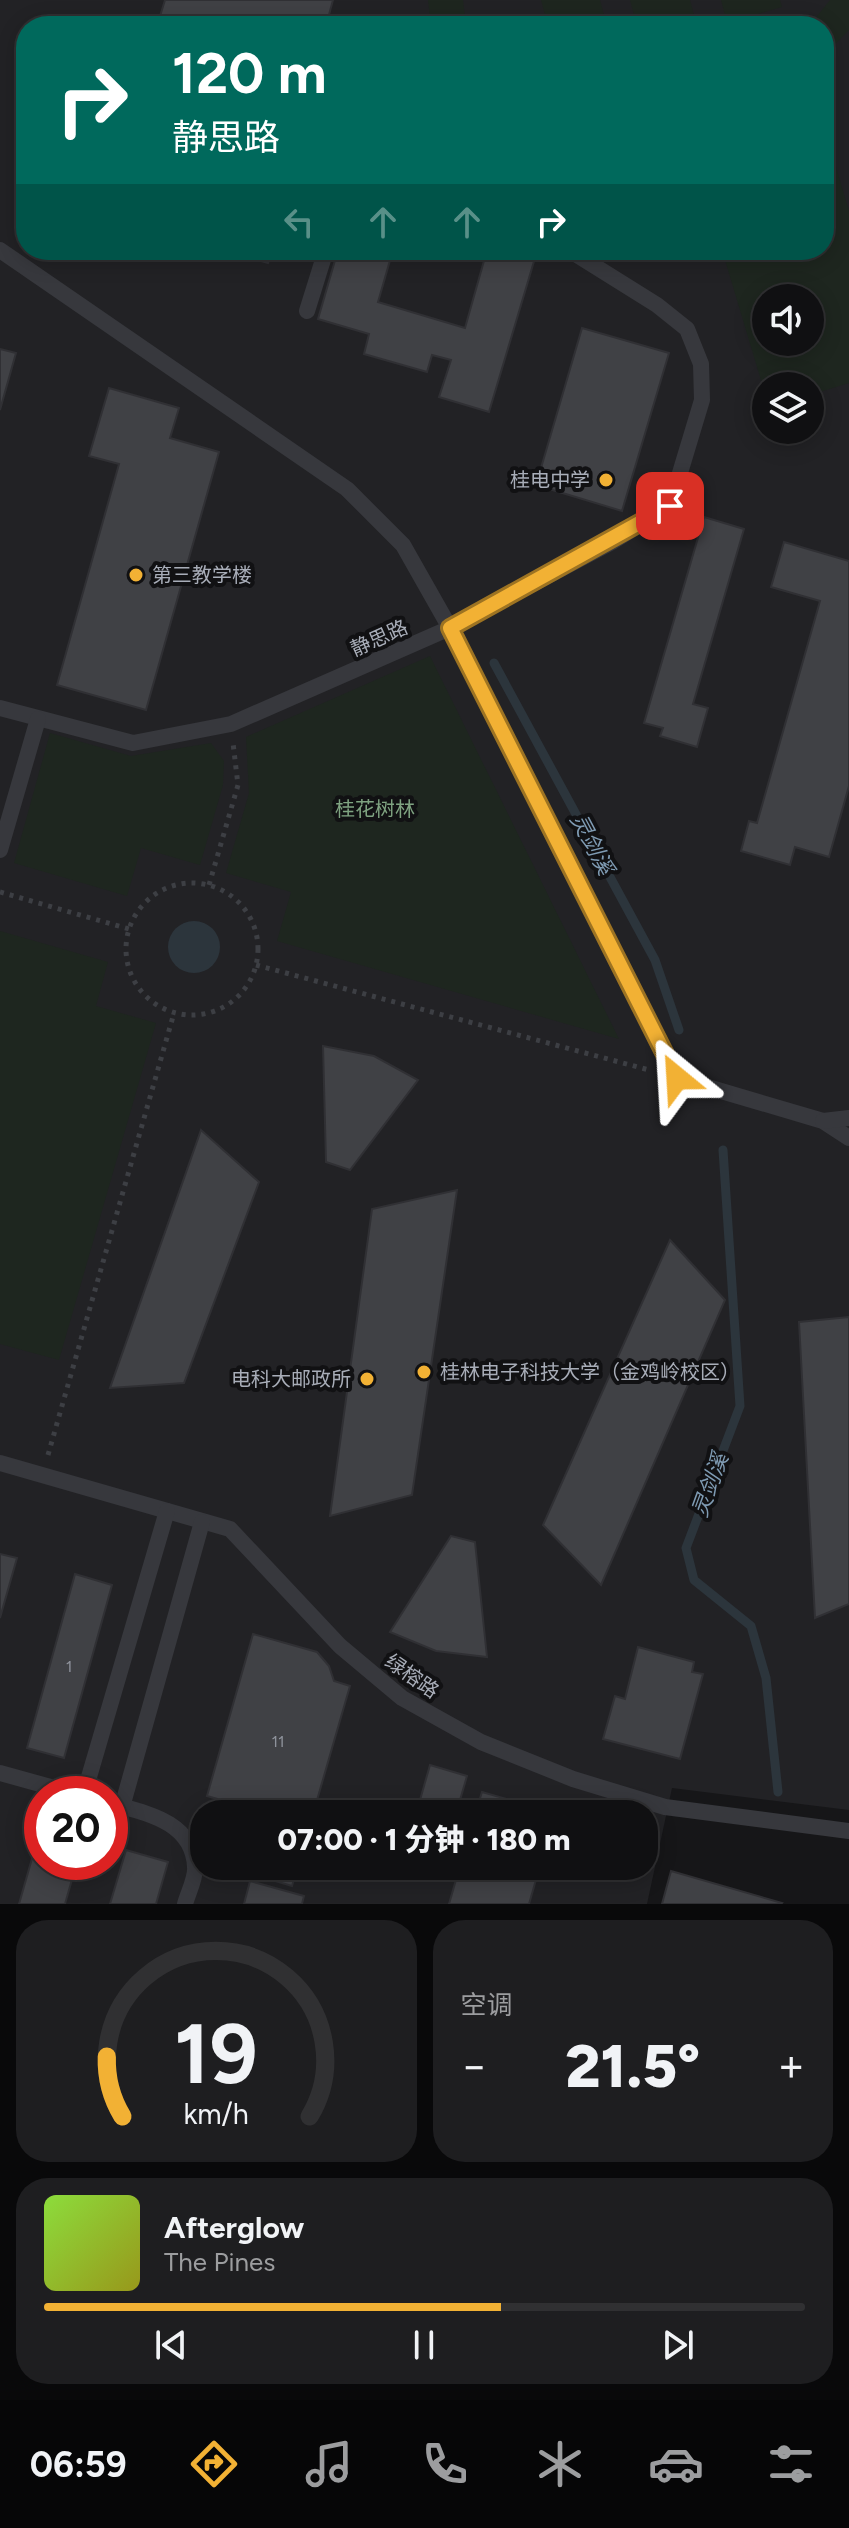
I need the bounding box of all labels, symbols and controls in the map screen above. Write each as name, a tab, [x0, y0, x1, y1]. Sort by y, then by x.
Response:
text: 120 m	[172, 40, 327, 107]
icon: right	[40, 48, 144, 152]
text: 静思路	[172, 116, 280, 159]
icon: left	[277, 200, 321, 244]
icon: ahead	[361, 200, 405, 244]
icon: ahead	[445, 200, 489, 244]
icon: right	[529, 200, 573, 244]
map controls	[752, 284, 824, 444]
button: sound	[752, 284, 824, 356]
button: layers	[752, 372, 824, 444]
place label: 桂电中学	[510, 468, 590, 492]
marker: 桂电中学	[597, 471, 615, 489]
pin	[636, 472, 704, 540]
icon: arrive	[648, 484, 692, 528]
place label: 第三教学楼	[152, 563, 252, 587]
marker: 第三教学楼	[127, 566, 145, 584]
street label: 静思路	[347, 615, 411, 661]
park label: 桂花树林	[335, 797, 415, 821]
water label: 灵剑溪	[565, 809, 620, 881]
position arrow	[635, 1036, 719, 1120]
place label: 桂林电子科技大学（金鸡岭校区）	[440, 1360, 740, 1384]
marker: 桂林电子科技大学（金鸡岭校区）	[415, 1363, 433, 1381]
place label: 电科大邮政所	[231, 1367, 351, 1391]
marker: 电科大邮政所	[358, 1370, 376, 1388]
water label: 灵剑溪	[686, 1448, 735, 1521]
street label: 绿榕路	[381, 1649, 443, 1703]
house number: 1	[66, 1657, 72, 1676]
house number: 11	[271, 1732, 285, 1751]
speed limit sign: 20	[24, 1776, 128, 1880]
text: 07:00 · 1 分钟 · 180 m	[277, 1821, 571, 1858]
text: 空调	[461, 1989, 513, 2021]
text: 19	[175, 2004, 258, 2104]
text: 21.5°	[565, 2030, 700, 2102]
text: −	[461, 2039, 488, 2092]
text: +	[778, 2039, 805, 2092]
text: km/h	[184, 2097, 249, 2131]
text: Afterglow	[164, 2209, 304, 2246]
text: The Pines	[164, 2246, 275, 2278]
icon: previous	[149, 2323, 193, 2367]
icon: pause	[402, 2323, 446, 2367]
icon: next	[656, 2323, 700, 2367]
icon: directions	[186, 2436, 242, 2492]
icon: music	[301, 2436, 357, 2492]
icon: phone	[417, 2436, 473, 2492]
icon: climate	[532, 2436, 588, 2492]
icon: car	[648, 2436, 704, 2492]
icon: filters	[763, 2436, 819, 2492]
text: 06:59	[30, 2443, 127, 2486]

